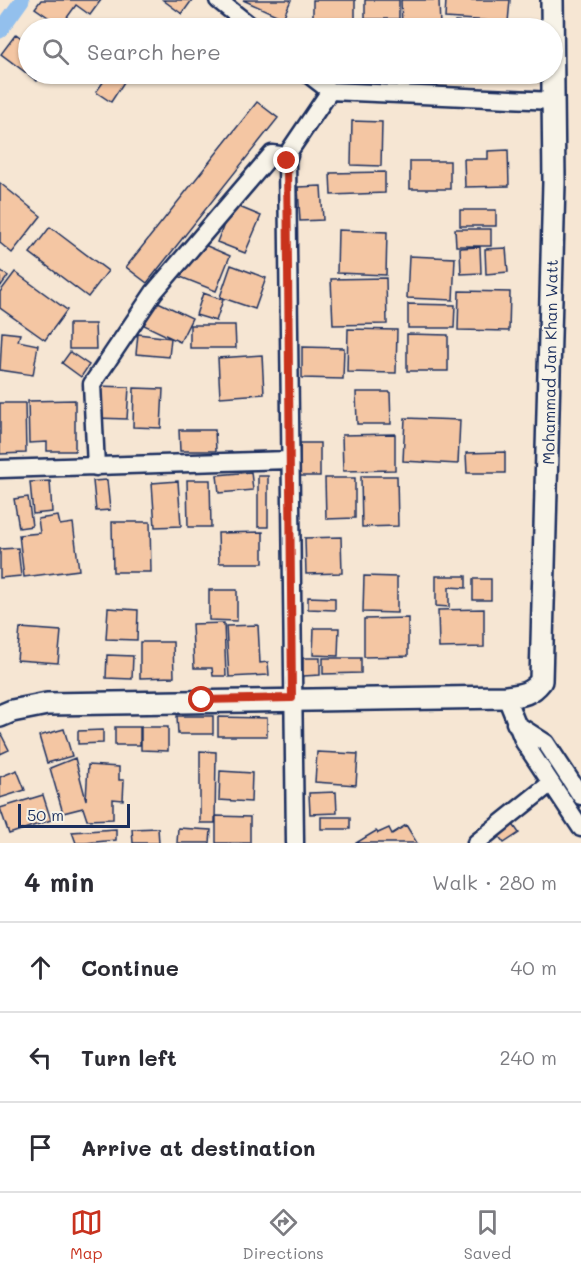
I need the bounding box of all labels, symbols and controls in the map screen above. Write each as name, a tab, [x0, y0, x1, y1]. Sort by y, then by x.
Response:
search box	[18, 18, 563, 84]
icon: search	[39, 35, 72, 68]
text: Search here	[87, 37, 221, 66]
route end	[273, 147, 299, 173]
street label: Mohammad Jan Khan Watt	[537, 259, 562, 465]
route start	[188, 686, 214, 712]
scale bar	[18, 801, 130, 828]
text: 50 m	[27, 804, 64, 825]
text: 4 min	[24, 865, 94, 899]
text: Walk · 280 m	[432, 869, 557, 895]
icon: ahead	[24, 951, 57, 984]
text: Continue	[81, 953, 179, 982]
text: 40 m	[511, 954, 557, 980]
icon: left	[24, 1041, 57, 1074]
text: Turn left	[81, 1043, 177, 1072]
text: 240 m	[499, 1044, 557, 1070]
icon: arrive	[24, 1131, 57, 1164]
text: Arrive at destination	[81, 1133, 316, 1162]
tab: Map	[70, 1206, 103, 1263]
tab: Directions	[243, 1206, 324, 1263]
tab: Saved	[464, 1206, 511, 1263]

